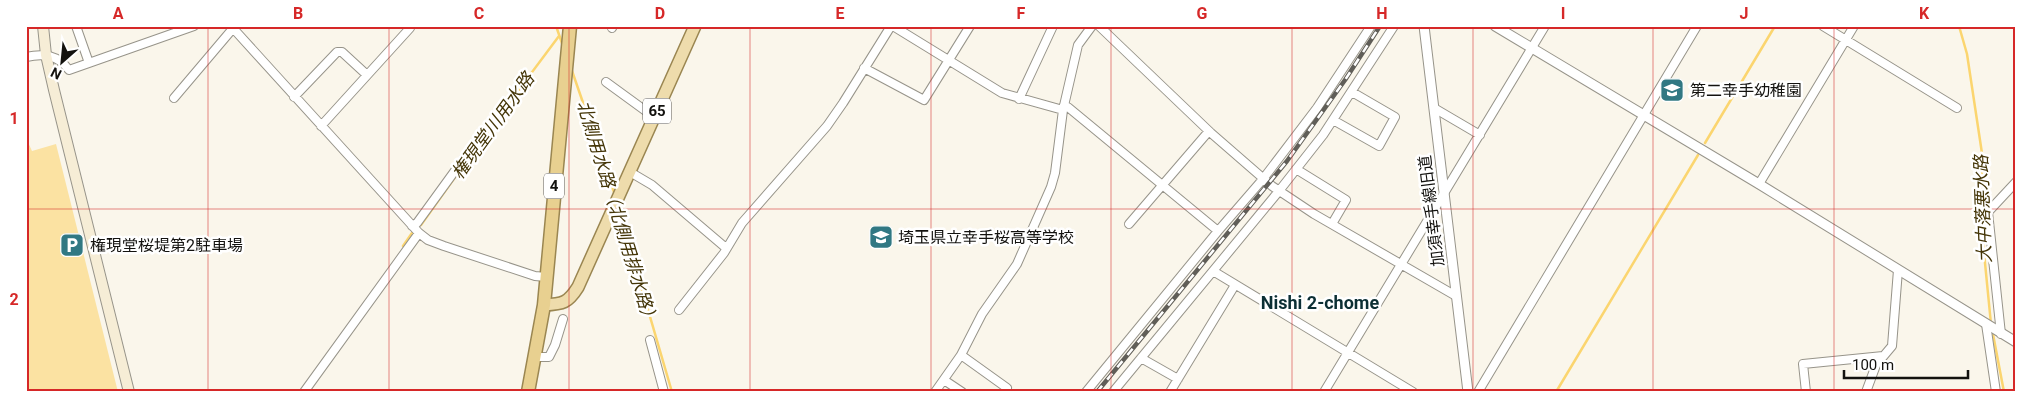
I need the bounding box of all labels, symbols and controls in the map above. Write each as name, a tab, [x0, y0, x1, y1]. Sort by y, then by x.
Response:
text: A	[113, 4, 124, 23]
text: B	[293, 4, 303, 23]
text: C	[474, 4, 484, 23]
text: D	[655, 4, 665, 23]
text: E	[836, 4, 845, 23]
text: F	[1017, 4, 1026, 23]
text: G	[1197, 4, 1208, 23]
text: H	[1376, 4, 1388, 23]
text: I	[1561, 4, 1565, 23]
text: J	[1740, 4, 1748, 23]
text: K	[1919, 4, 1930, 23]
north arrow	[38, 38, 88, 88]
text: N	[48, 64, 64, 83]
water label: 権現堂川用水路	[447, 67, 539, 183]
school or university icon: 第二幸手幼稚園	[1659, 77, 1685, 103]
place label: 第二幸手幼稚園	[1690, 81, 1802, 100]
water label: 北側用水路（北側用排水路）	[573, 98, 662, 328]
road number: 65	[643, 98, 671, 124]
text: 1	[9, 109, 19, 128]
water label: 大中落悪水路	[1970, 153, 1995, 263]
street label: 加須幸手線旧道	[1415, 154, 1448, 268]
road number: 4	[544, 174, 564, 198]
school or university icon: 埼玉県立幸手桜高等学校	[868, 224, 894, 250]
place label: 埼玉県立幸手桜高等学校	[898, 228, 1074, 247]
parking icon: 権現堂桜堤第2駐車場	[59, 232, 85, 258]
place label: 権現堂桜堤第2駐車場	[90, 236, 243, 255]
text: 2	[9, 290, 19, 309]
district label: Nishi 2-chome	[1261, 292, 1379, 313]
scale bar	[1844, 348, 1968, 380]
text: 100 m	[1852, 356, 1894, 374]

